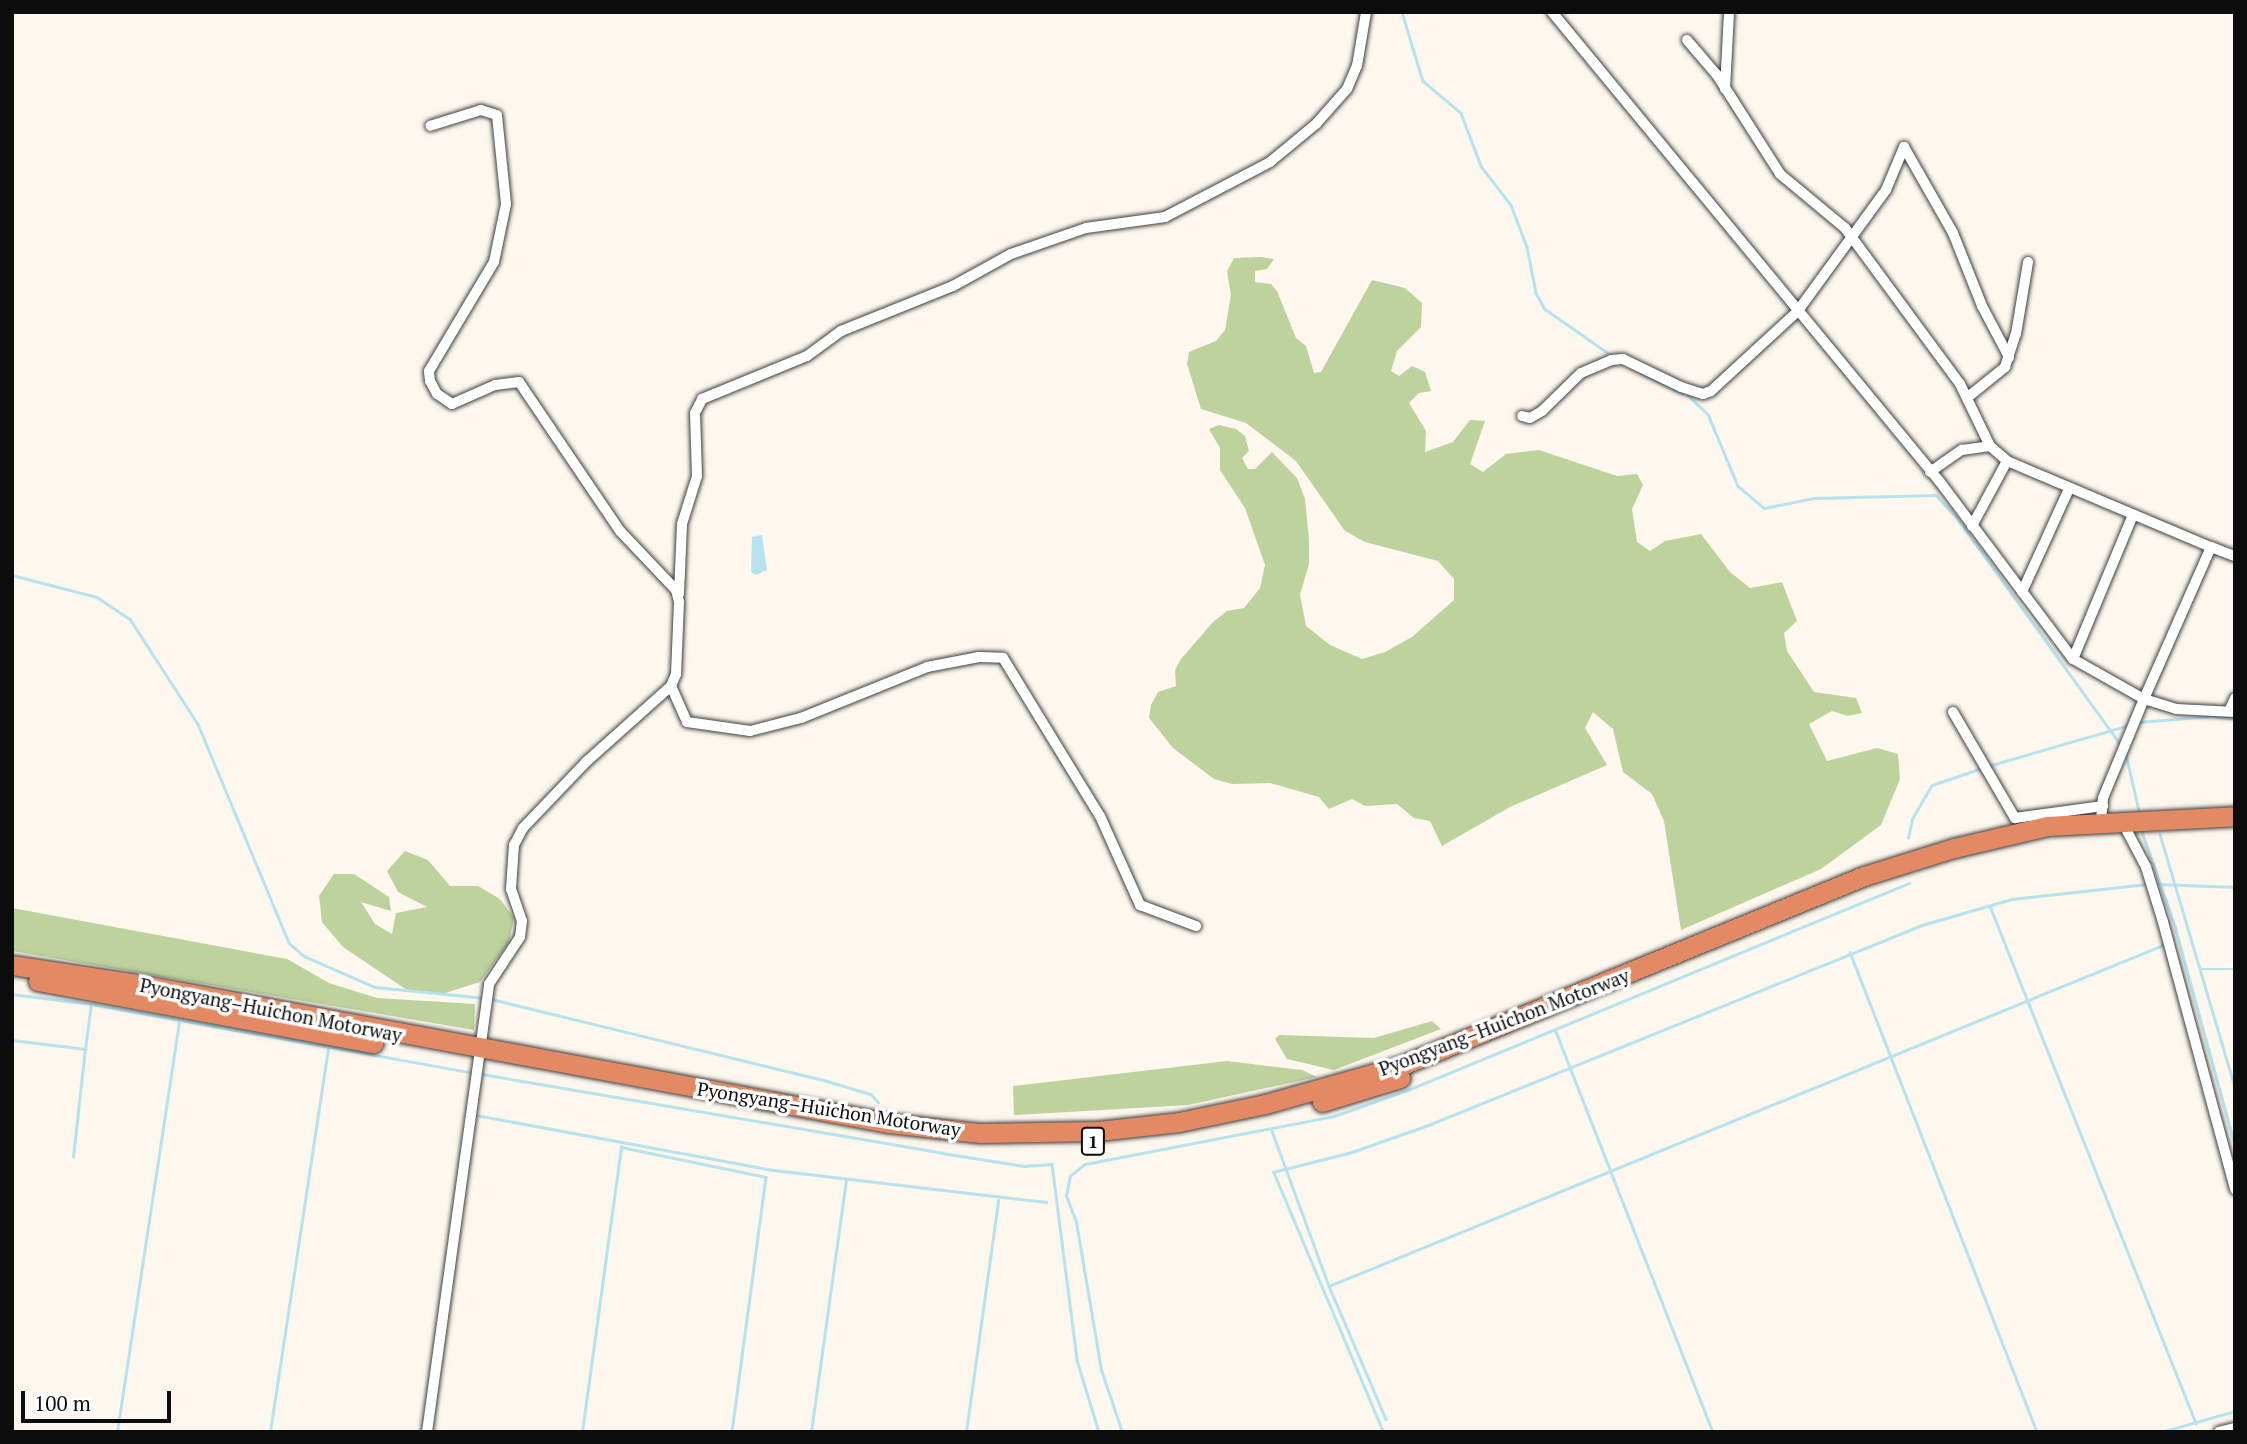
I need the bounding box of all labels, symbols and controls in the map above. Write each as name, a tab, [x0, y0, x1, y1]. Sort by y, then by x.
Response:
street label: Pyongyang–Huichon Motorway	[1376, 964, 1632, 1080]
street label: Pyongyang–Huichon Motorway	[138, 973, 404, 1047]
street label: Pyongyang–Huichon Motorway	[696, 1077, 962, 1141]
road number: 1	[1081, 1126, 1105, 1156]
scale bar	[24, 1378, 175, 1422]
text: 100 m	[34, 1389, 91, 1417]

